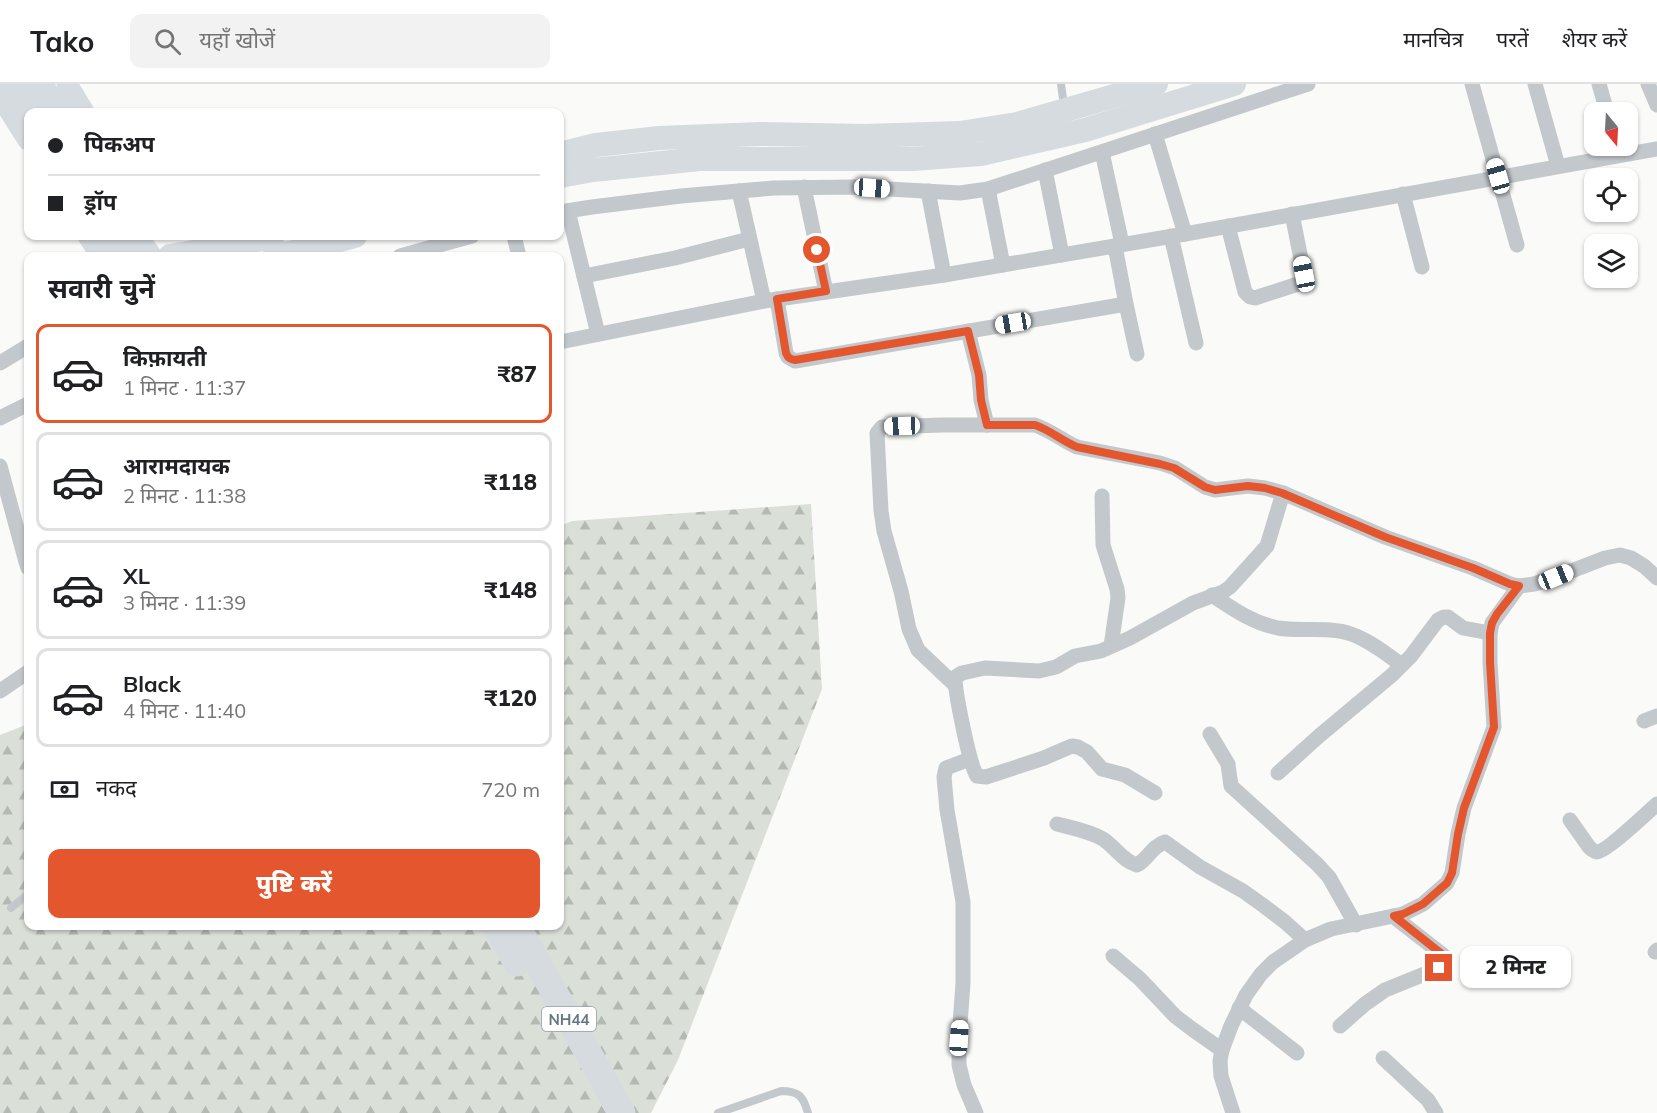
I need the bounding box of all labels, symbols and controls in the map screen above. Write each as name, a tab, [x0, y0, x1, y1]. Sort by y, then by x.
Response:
search box	[130, 14, 550, 68]
text: Tako	[30, 24, 94, 59]
icon: search	[151, 25, 184, 58]
text: यहाँ खोजें	[199, 26, 275, 54]
text: मानचित्र	[1403, 26, 1463, 52]
text: परतें	[1496, 26, 1529, 52]
text: शेयर करें	[1562, 26, 1627, 52]
north arrow	[1584, 102, 1638, 156]
map controls	[1584, 102, 1638, 288]
text: पिकअप	[84, 130, 155, 158]
car	[1484, 156, 1512, 196]
button: locate	[1584, 168, 1638, 222]
car	[853, 178, 891, 198]
text: ड्रॉप	[84, 188, 117, 216]
button: layers	[1584, 234, 1638, 288]
route start	[803, 236, 830, 263]
car	[1292, 255, 1316, 293]
text: सवारी चुनें	[48, 271, 155, 305]
car	[994, 311, 1032, 335]
text: किफ़ायती	[123, 344, 207, 372]
icon: car	[51, 347, 105, 401]
text: ₹87	[497, 360, 537, 388]
text: 1 मिनट · 11:37	[123, 375, 246, 400]
car	[884, 416, 920, 436]
text: आरामदायक	[123, 452, 230, 480]
icon: car	[51, 455, 105, 509]
text: ₹118	[484, 468, 537, 496]
text: 2 मिनट · 11:38	[123, 483, 246, 508]
text: XL	[123, 562, 150, 590]
car	[1536, 562, 1576, 592]
icon: car	[51, 563, 105, 617]
text: ₹148	[484, 576, 537, 604]
text: 3 मिनट · 11:39	[123, 590, 246, 615]
text: Black	[123, 670, 181, 698]
icon: car	[51, 671, 105, 725]
text: ₹120	[484, 684, 537, 712]
text: 4 मिनट · 11:40	[123, 698, 246, 723]
icon: cash	[48, 773, 81, 806]
text: नकद	[96, 774, 137, 802]
text: 720 m	[481, 777, 540, 802]
button: पुष्टि करें	[48, 849, 540, 918]
callout: 2 मिनट	[1460, 947, 1571, 989]
route end	[1425, 954, 1452, 981]
text: 2 मिनट	[1485, 954, 1546, 979]
road number: NH44	[542, 1007, 596, 1031]
car	[949, 1019, 969, 1057]

